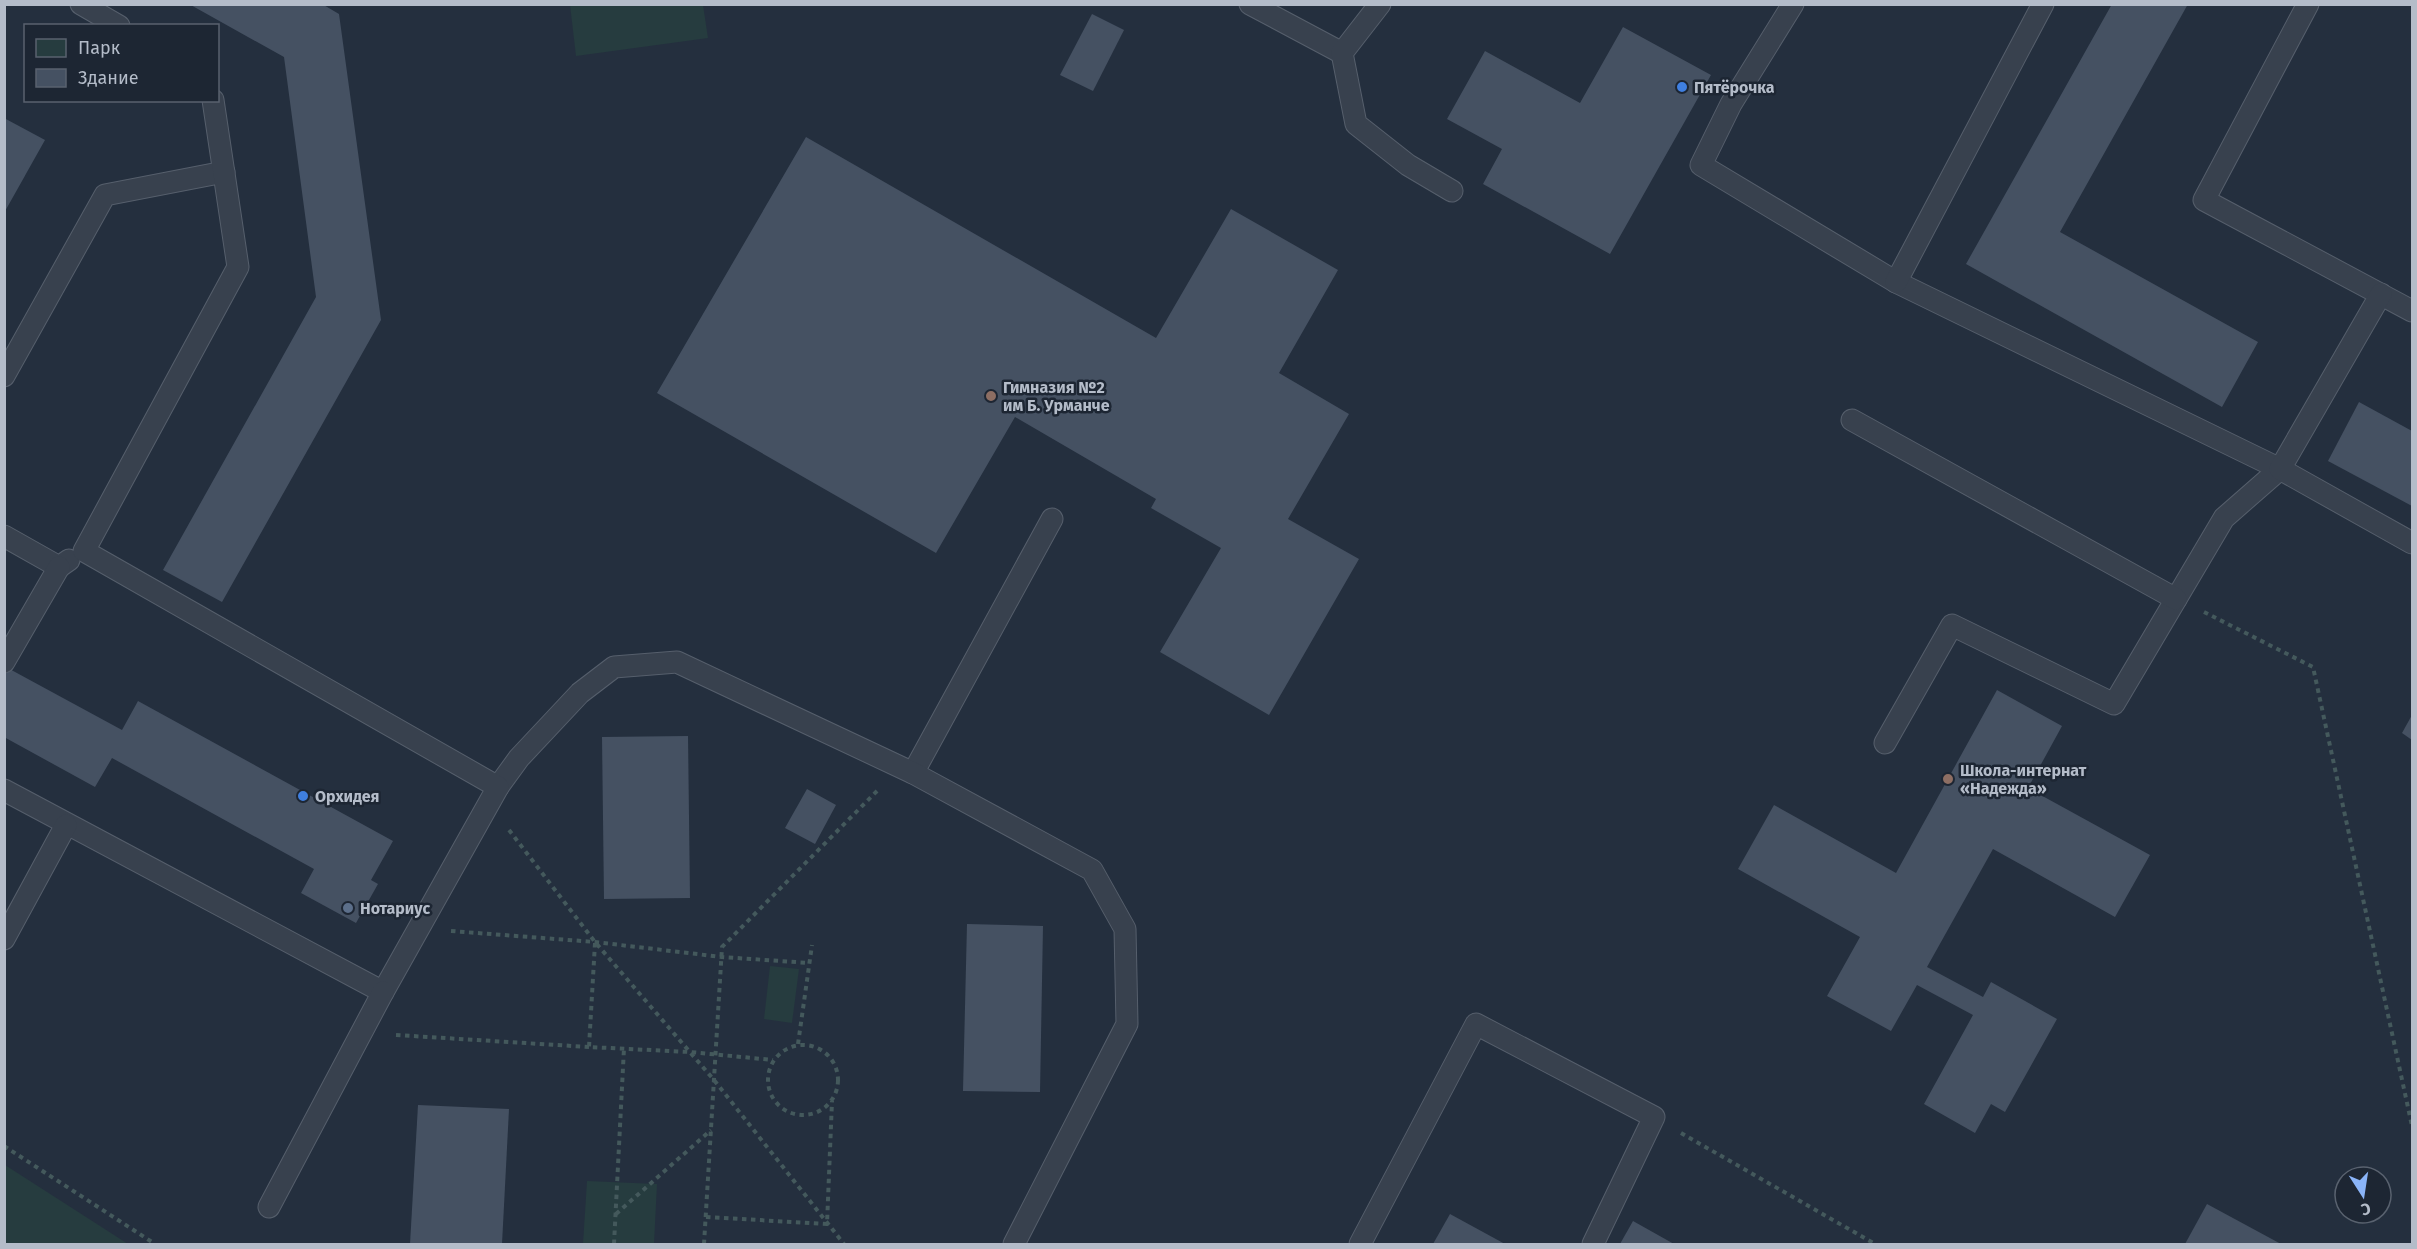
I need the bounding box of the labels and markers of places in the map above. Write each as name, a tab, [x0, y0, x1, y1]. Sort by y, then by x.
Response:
place label: Пятёрочка	[1694, 78, 1775, 97]
marker: Пятёрочка	[1675, 80, 1689, 94]
place label: Гимназия №2 им Б. Урманче	[1003, 378, 1110, 415]
marker: Гимназия №2 им Б. Урманче	[984, 389, 998, 403]
place label: Школа-интернат «Надежда»	[1960, 761, 2087, 798]
marker: Школа-интернат «Надежда»	[1941, 772, 1955, 786]
place label: Орхидея	[315, 787, 379, 806]
marker: Орхидея	[296, 789, 310, 803]
place label: Нотариус	[360, 899, 430, 918]
marker: Нотариус	[341, 901, 355, 915]

